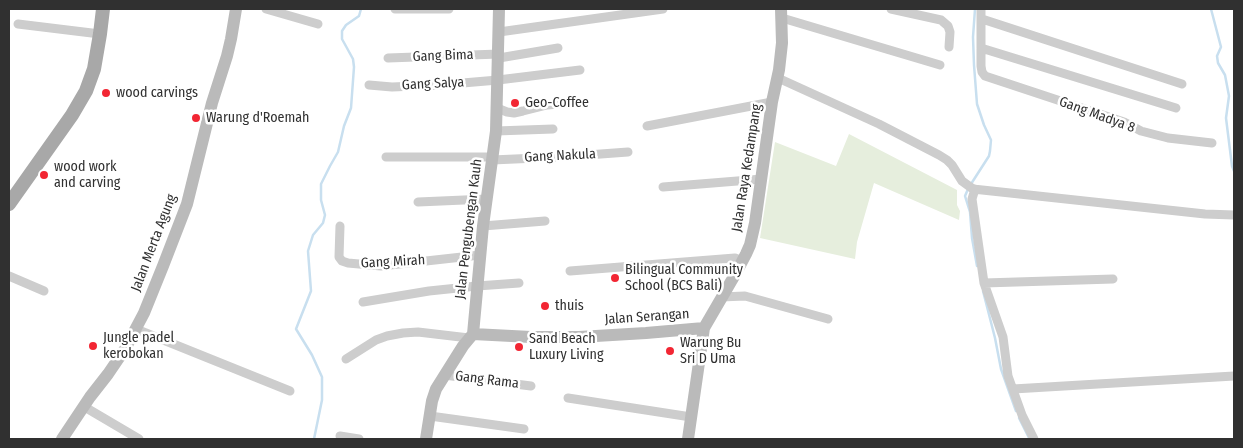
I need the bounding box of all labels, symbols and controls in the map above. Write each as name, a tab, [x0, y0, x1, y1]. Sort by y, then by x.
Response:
street label: Gang Bima	[412, 47, 474, 65]
street label: Gang Salya	[401, 74, 465, 94]
place label: wood carvings	[116, 85, 198, 101]
marker: wood carvings	[100, 87, 112, 99]
street label: Gang Madya 8	[1057, 93, 1137, 137]
place label: Geo-Coffee	[525, 95, 589, 111]
marker: Geo-Coffee	[509, 97, 521, 109]
street label: Jalan Raya Kedampang	[729, 103, 765, 233]
place label: Warung d'Roemah	[206, 110, 309, 126]
marker: Warung d'Roemah	[190, 112, 202, 124]
street label: Gang Nakula	[524, 146, 596, 166]
street label: Jalan Pengubengan Kauh	[452, 158, 486, 300]
place label: wood work and carving	[54, 159, 120, 192]
marker: wood work and carving	[38, 169, 50, 181]
street label: Jalan Merta Agung	[128, 192, 180, 294]
street label: Gang Mirah	[360, 252, 426, 272]
place label: Bilingual Community School (BCS Bali)	[625, 262, 743, 294]
marker: Bilingual Community School (BCS Bali)	[609, 272, 621, 284]
place label: thuis	[555, 298, 584, 314]
marker: thuis	[539, 300, 551, 312]
street label: Jalan Serangan	[604, 306, 690, 328]
place label: Jungle padel kerobokan	[103, 330, 174, 362]
place label: Sand Beach Luxury Living	[529, 331, 604, 364]
place label: Warung Bu Sri D Uma	[680, 335, 741, 368]
marker: Jungle padel kerobokan	[87, 340, 99, 352]
marker: Sand Beach Luxury Living	[513, 341, 525, 353]
marker: Warung Bu Sri D Uma	[664, 345, 676, 357]
street label: Gang Rama	[454, 368, 520, 392]

